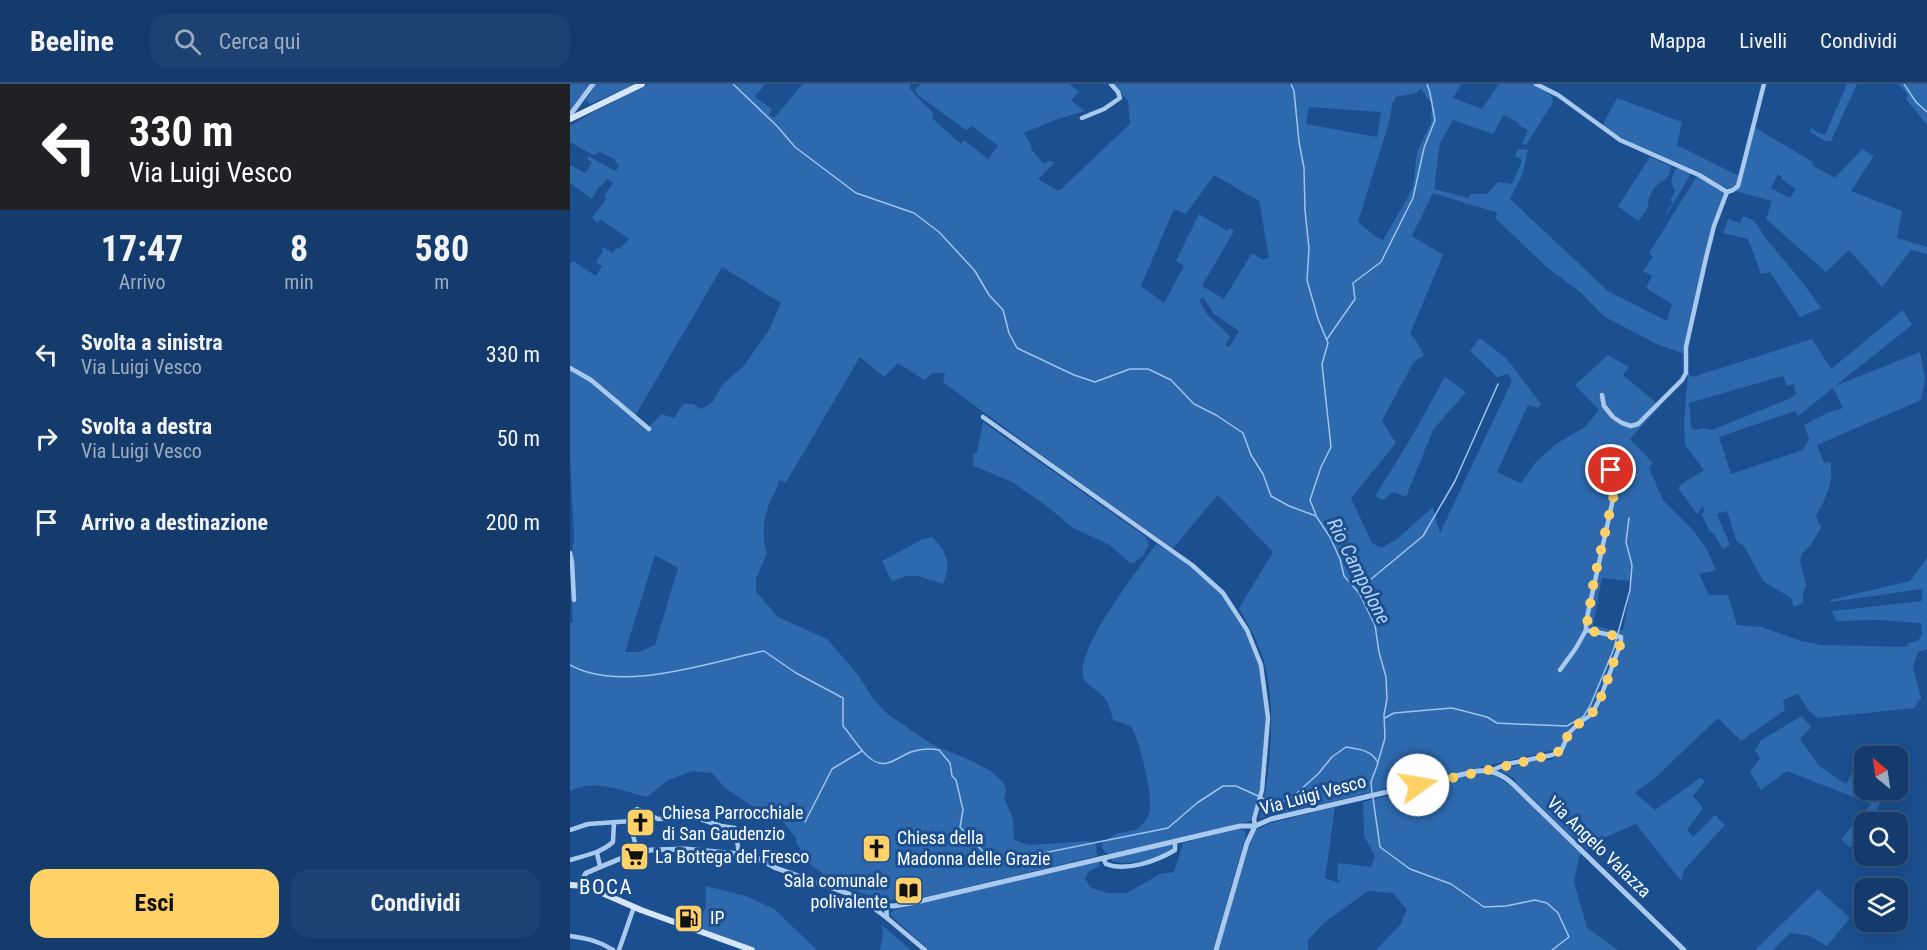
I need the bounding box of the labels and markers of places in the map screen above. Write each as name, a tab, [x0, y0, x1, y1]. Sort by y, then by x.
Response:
pin	[1585, 444, 1636, 495]
place label: Chiesa Parrocchiale di San Gaudenzio	[662, 802, 803, 844]
church icon: Chiesa Parrocchiale di San Gaudenzio	[625, 807, 657, 839]
place label: Chiesa della Madonna delle Grazie	[897, 827, 1050, 869]
church icon: Chiesa della Madonna delle Grazie	[860, 832, 892, 864]
supermarket icon: La Bottega del Fresco	[618, 841, 650, 873]
place label: La Bottega del Fresco	[655, 846, 809, 867]
place label: Sala comunale polivalente	[784, 870, 888, 912]
library icon: Sala comunale polivalente	[893, 875, 925, 907]
fuel station icon: IP	[673, 902, 705, 934]
place label: IP	[710, 907, 725, 928]

